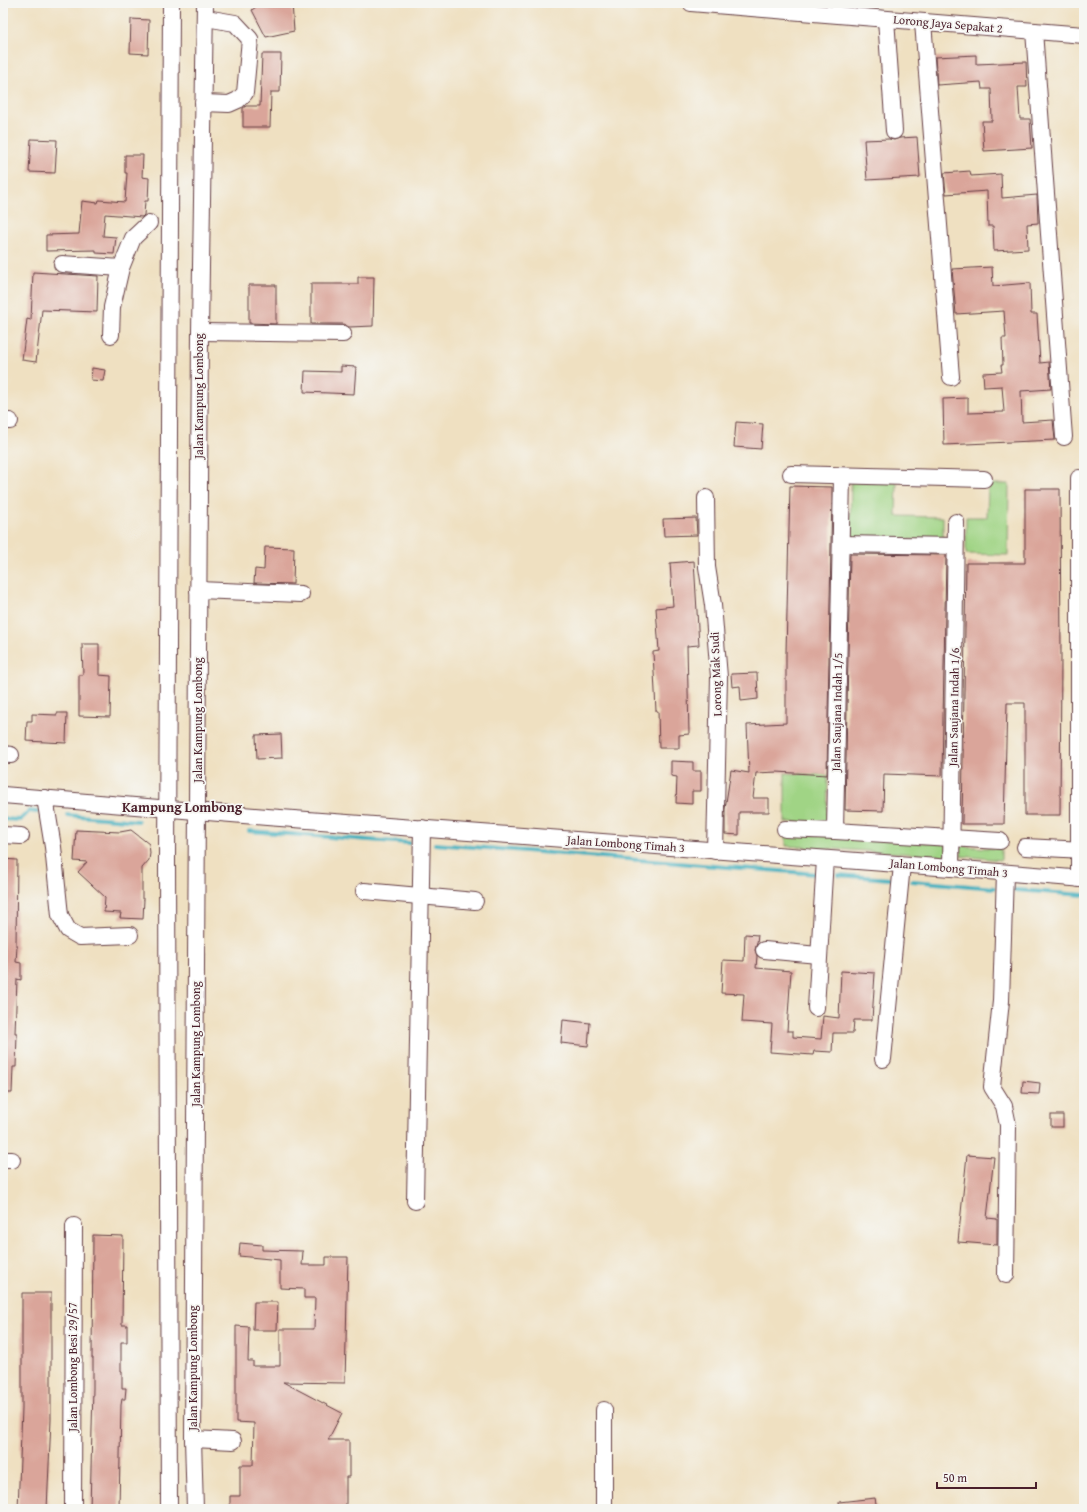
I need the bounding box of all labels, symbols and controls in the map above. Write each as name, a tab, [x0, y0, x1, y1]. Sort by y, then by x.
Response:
street label: Lorong Jaya Sepakat 2	[893, 10, 1004, 37]
street label: Jalan Kampung Lombong	[190, 333, 207, 461]
street label: Lorong Mak Sudi	[706, 631, 725, 717]
street label: Jalan Saujana Indah 1/6	[944, 647, 963, 769]
street label: Jalan Saujana Indah 1/5	[827, 652, 846, 774]
street label: Jalan Kampung Lombong	[189, 657, 206, 785]
district label: Kampung Lombong	[122, 797, 243, 817]
street label: Jalan Lombong Timah 3	[565, 831, 686, 856]
street label: Jalan Lombong Timah 3	[888, 854, 1009, 881]
street label: Jalan Kampung Lombong	[187, 981, 204, 1109]
street label: Jalan Lombong Besi 29/57	[64, 1302, 81, 1434]
street label: Jalan Kampung Lombong	[184, 1305, 201, 1433]
scale bar	[937, 1464, 1036, 1490]
text: 50 m	[943, 1469, 967, 1486]

